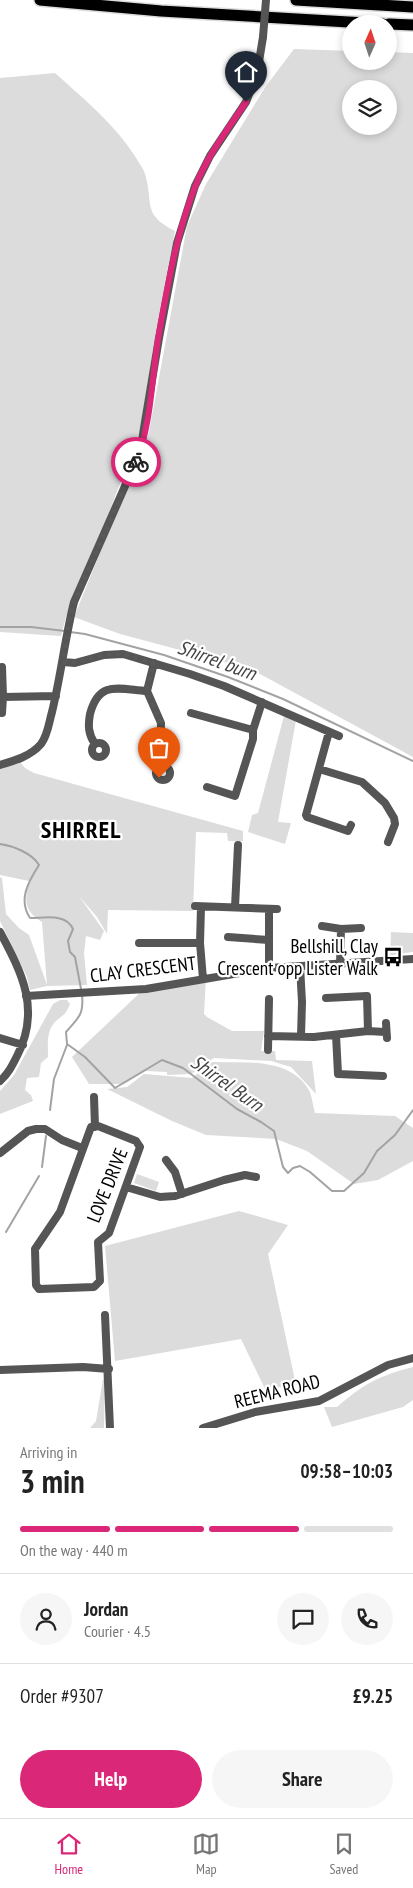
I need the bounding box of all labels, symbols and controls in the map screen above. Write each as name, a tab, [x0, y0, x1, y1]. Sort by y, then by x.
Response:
north arrow	[342, 15, 398, 70]
map controls	[342, 15, 397, 135]
pin	[225, 51, 267, 102]
icon: home	[232, 58, 260, 86]
button: layers	[342, 80, 397, 135]
courier	[111, 437, 161, 487]
icon: bike	[122, 448, 150, 476]
water label: Shirrel burn	[174, 634, 261, 687]
pin	[138, 727, 180, 778]
icon: bag	[145, 734, 173, 762]
district label: SHIRREL	[41, 814, 121, 845]
place label: Bellshill, Clay Crescent opp Lister Walk	[218, 934, 379, 980]
bus stop icon: Bellshill, Clay Crescent opp Lister Walk	[382, 946, 404, 968]
street label: CLAY CRESCENT	[89, 951, 198, 987]
water label: Shirrel Burn	[186, 1049, 269, 1118]
street label: LOVE DRIVE	[81, 1144, 133, 1226]
street label: REEMA ROAD	[232, 1369, 322, 1413]
text: Arriving in	[20, 1442, 77, 1462]
text: 09:58–10:03	[300, 1459, 393, 1483]
text: 3 min	[20, 1460, 85, 1502]
text: On the way · 440 m	[20, 1540, 128, 1560]
button: person	[20, 1593, 72, 1645]
button: chat	[277, 1593, 329, 1645]
button: phone	[341, 1593, 393, 1645]
text: Jordan	[84, 1597, 128, 1621]
text: Courier · 4.5	[84, 1621, 151, 1641]
text: Order #9307	[20, 1684, 104, 1708]
text: £9.25	[353, 1684, 393, 1708]
button: Help	[20, 1750, 202, 1808]
button: Share	[212, 1750, 393, 1808]
tab: Home	[55, 1830, 83, 1878]
tab: Map	[192, 1830, 220, 1878]
tab: Saved	[330, 1830, 358, 1878]

